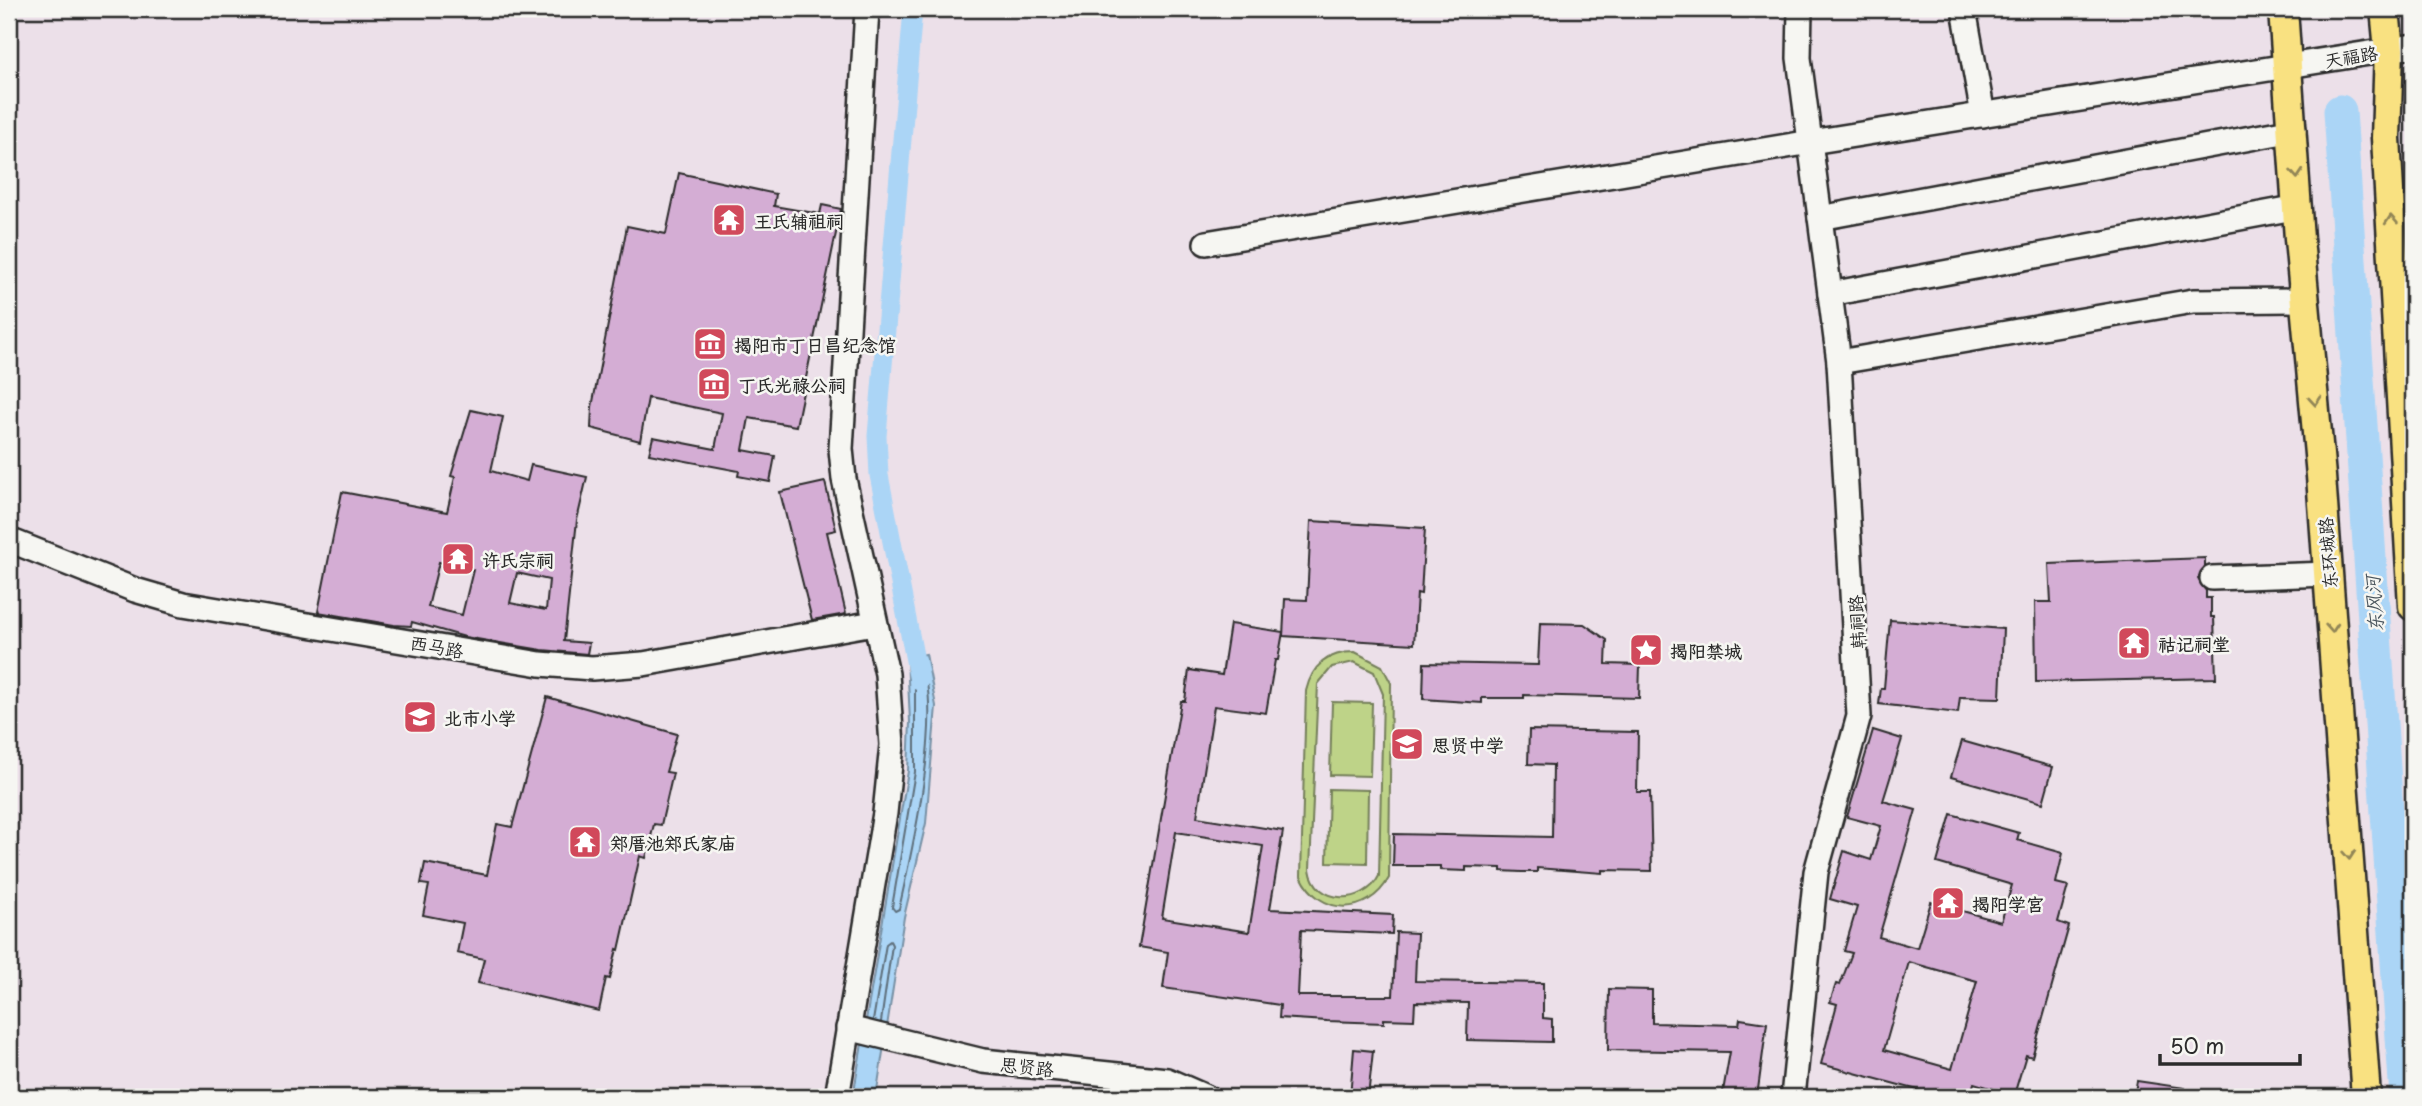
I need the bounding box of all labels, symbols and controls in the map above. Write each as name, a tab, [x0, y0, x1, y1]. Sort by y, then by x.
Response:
street label: 天福路	[2322, 38, 2380, 74]
one-way arrow	[2289, 169, 2304, 180]
temple icon: 王氏辅祖祠	[710, 201, 748, 239]
place label: 王氏辅祖祠	[754, 207, 844, 234]
one-way arrow	[2384, 214, 2399, 225]
museum icon: 揭阳市丁日昌纪念馆	[691, 325, 729, 363]
place label: 揭阳市丁日昌纪念馆	[734, 331, 896, 358]
museum icon: 丁氏光禄公祠	[695, 365, 733, 403]
place label: 丁氏光禄公祠	[738, 371, 846, 398]
one-way arrow	[2307, 396, 2322, 407]
street label: 东环城路	[2311, 516, 2343, 590]
temple icon: 许氏宗祠	[439, 540, 477, 578]
place label: 许氏宗祠	[482, 546, 554, 573]
water label: 东风河	[2357, 572, 2389, 633]
street label: 韩祠路	[1841, 594, 1871, 650]
one-way arrow	[2325, 623, 2340, 634]
temple icon: 祜记祠堂	[2115, 624, 2153, 662]
street label: 西马路	[408, 628, 466, 664]
place label: 祜记祠堂	[2158, 630, 2230, 657]
place icon: 揭阳禁城	[1627, 631, 1665, 669]
place label: 揭阳禁城	[1670, 637, 1742, 664]
school or university icon: 北市小学	[401, 698, 439, 736]
place label: 北市小学	[444, 704, 516, 731]
school or university icon: 思贤中学	[1388, 725, 1426, 763]
place label: 思贤中学	[1432, 731, 1504, 758]
temple icon: 郑厝池郑氏家庙	[566, 823, 604, 861]
place label: 郑厝池郑氏家庙	[610, 829, 736, 856]
one-way arrow	[2341, 850, 2356, 861]
temple icon: 揭阳学宫	[1929, 884, 1967, 922]
place label: 揭阳学宫	[1972, 890, 2044, 917]
scale bar	[2160, 1022, 2300, 1066]
text: 50 m	[2170, 1029, 2224, 1061]
street label: 思贤路	[999, 1050, 1055, 1082]

